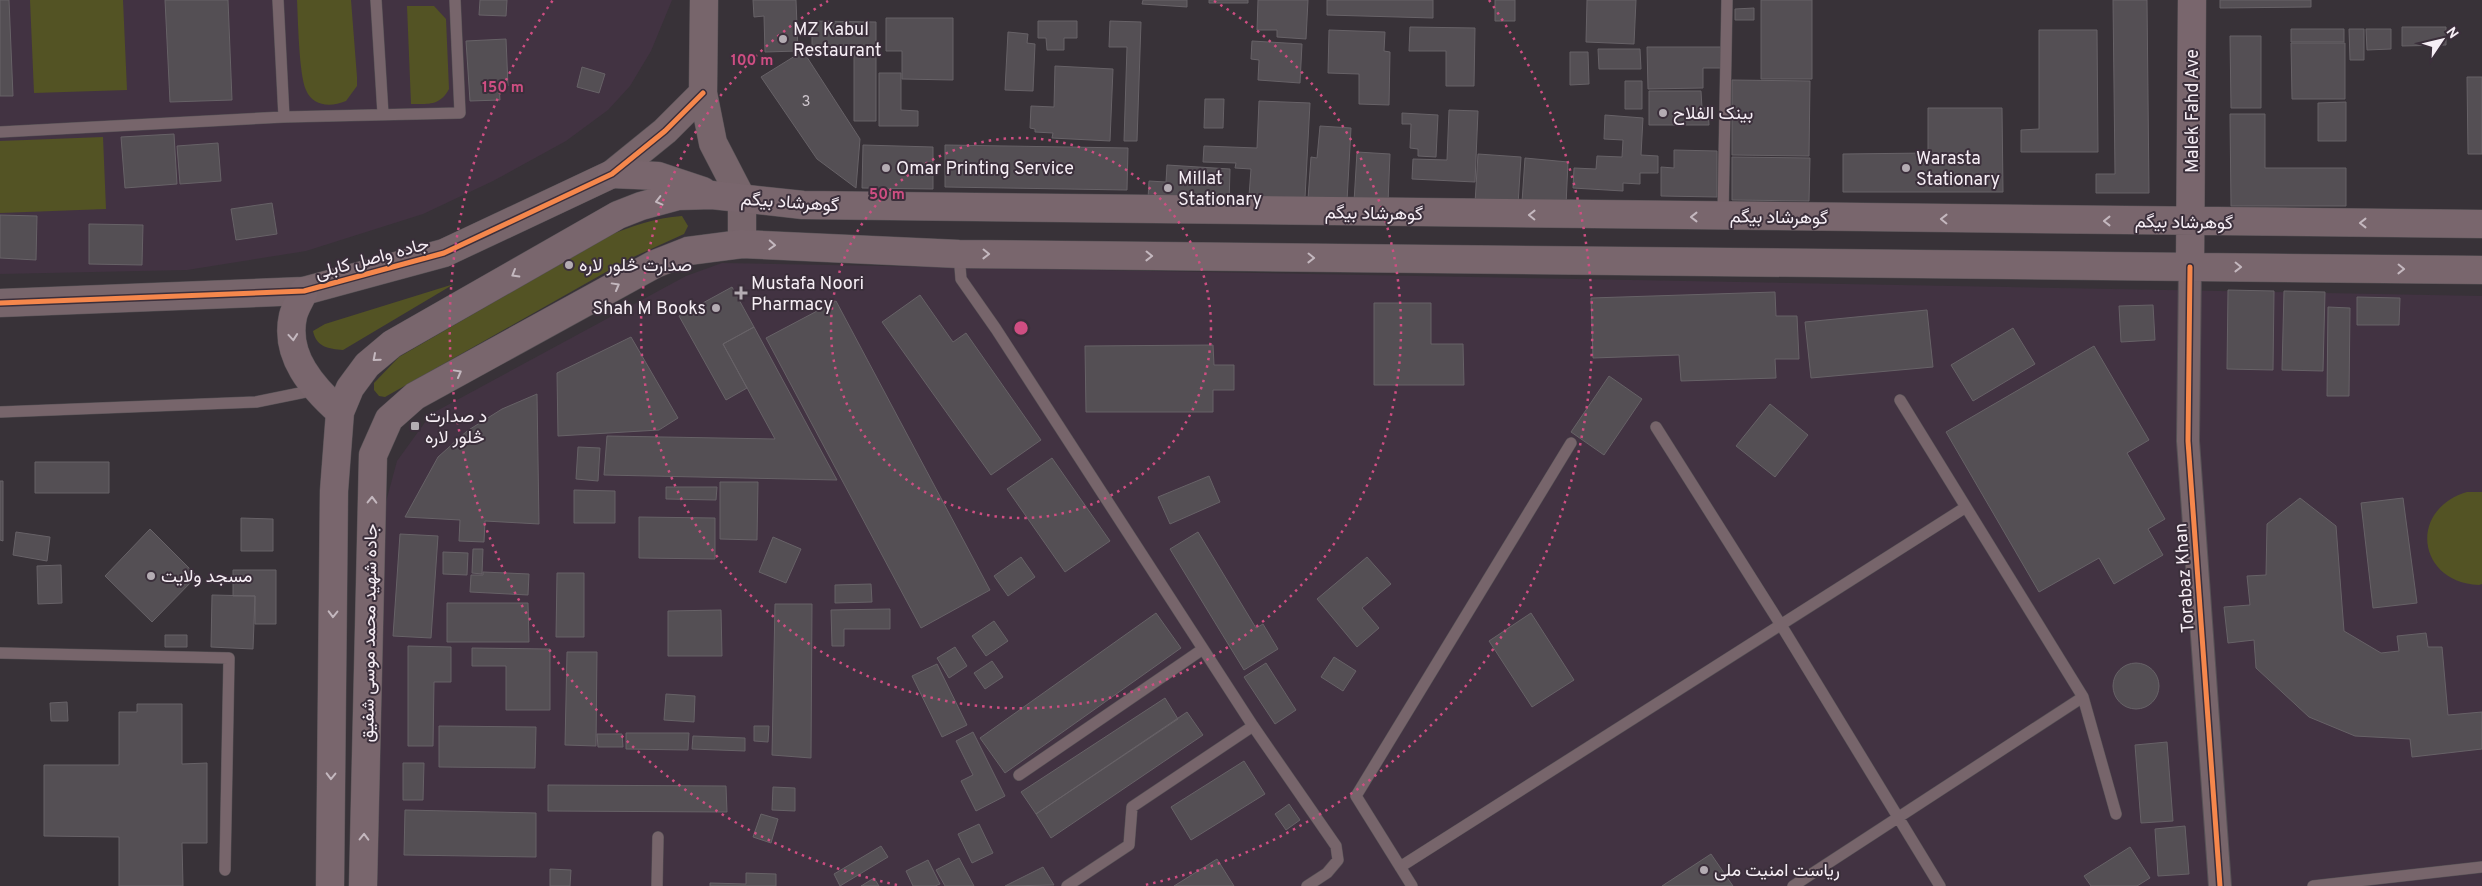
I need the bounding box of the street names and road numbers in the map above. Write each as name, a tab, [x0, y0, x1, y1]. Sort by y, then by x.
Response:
street label: Malek Fahd Ave	[2182, 49, 2205, 173]
street label: گوهرشاد بیگم	[740, 189, 840, 218]
street label: گوهرشاد بیگم	[1325, 202, 1423, 227]
street label: گوهرشاد بیگم	[1730, 206, 1828, 231]
street label: گوهرشاد بیگم	[2135, 211, 2233, 236]
street label: جاده واصل کابلی	[313, 233, 432, 286]
street label: Torabaz Khan	[2170, 522, 2201, 634]
street label: جاده شهید محمد موسی شفیق	[357, 523, 384, 743]

